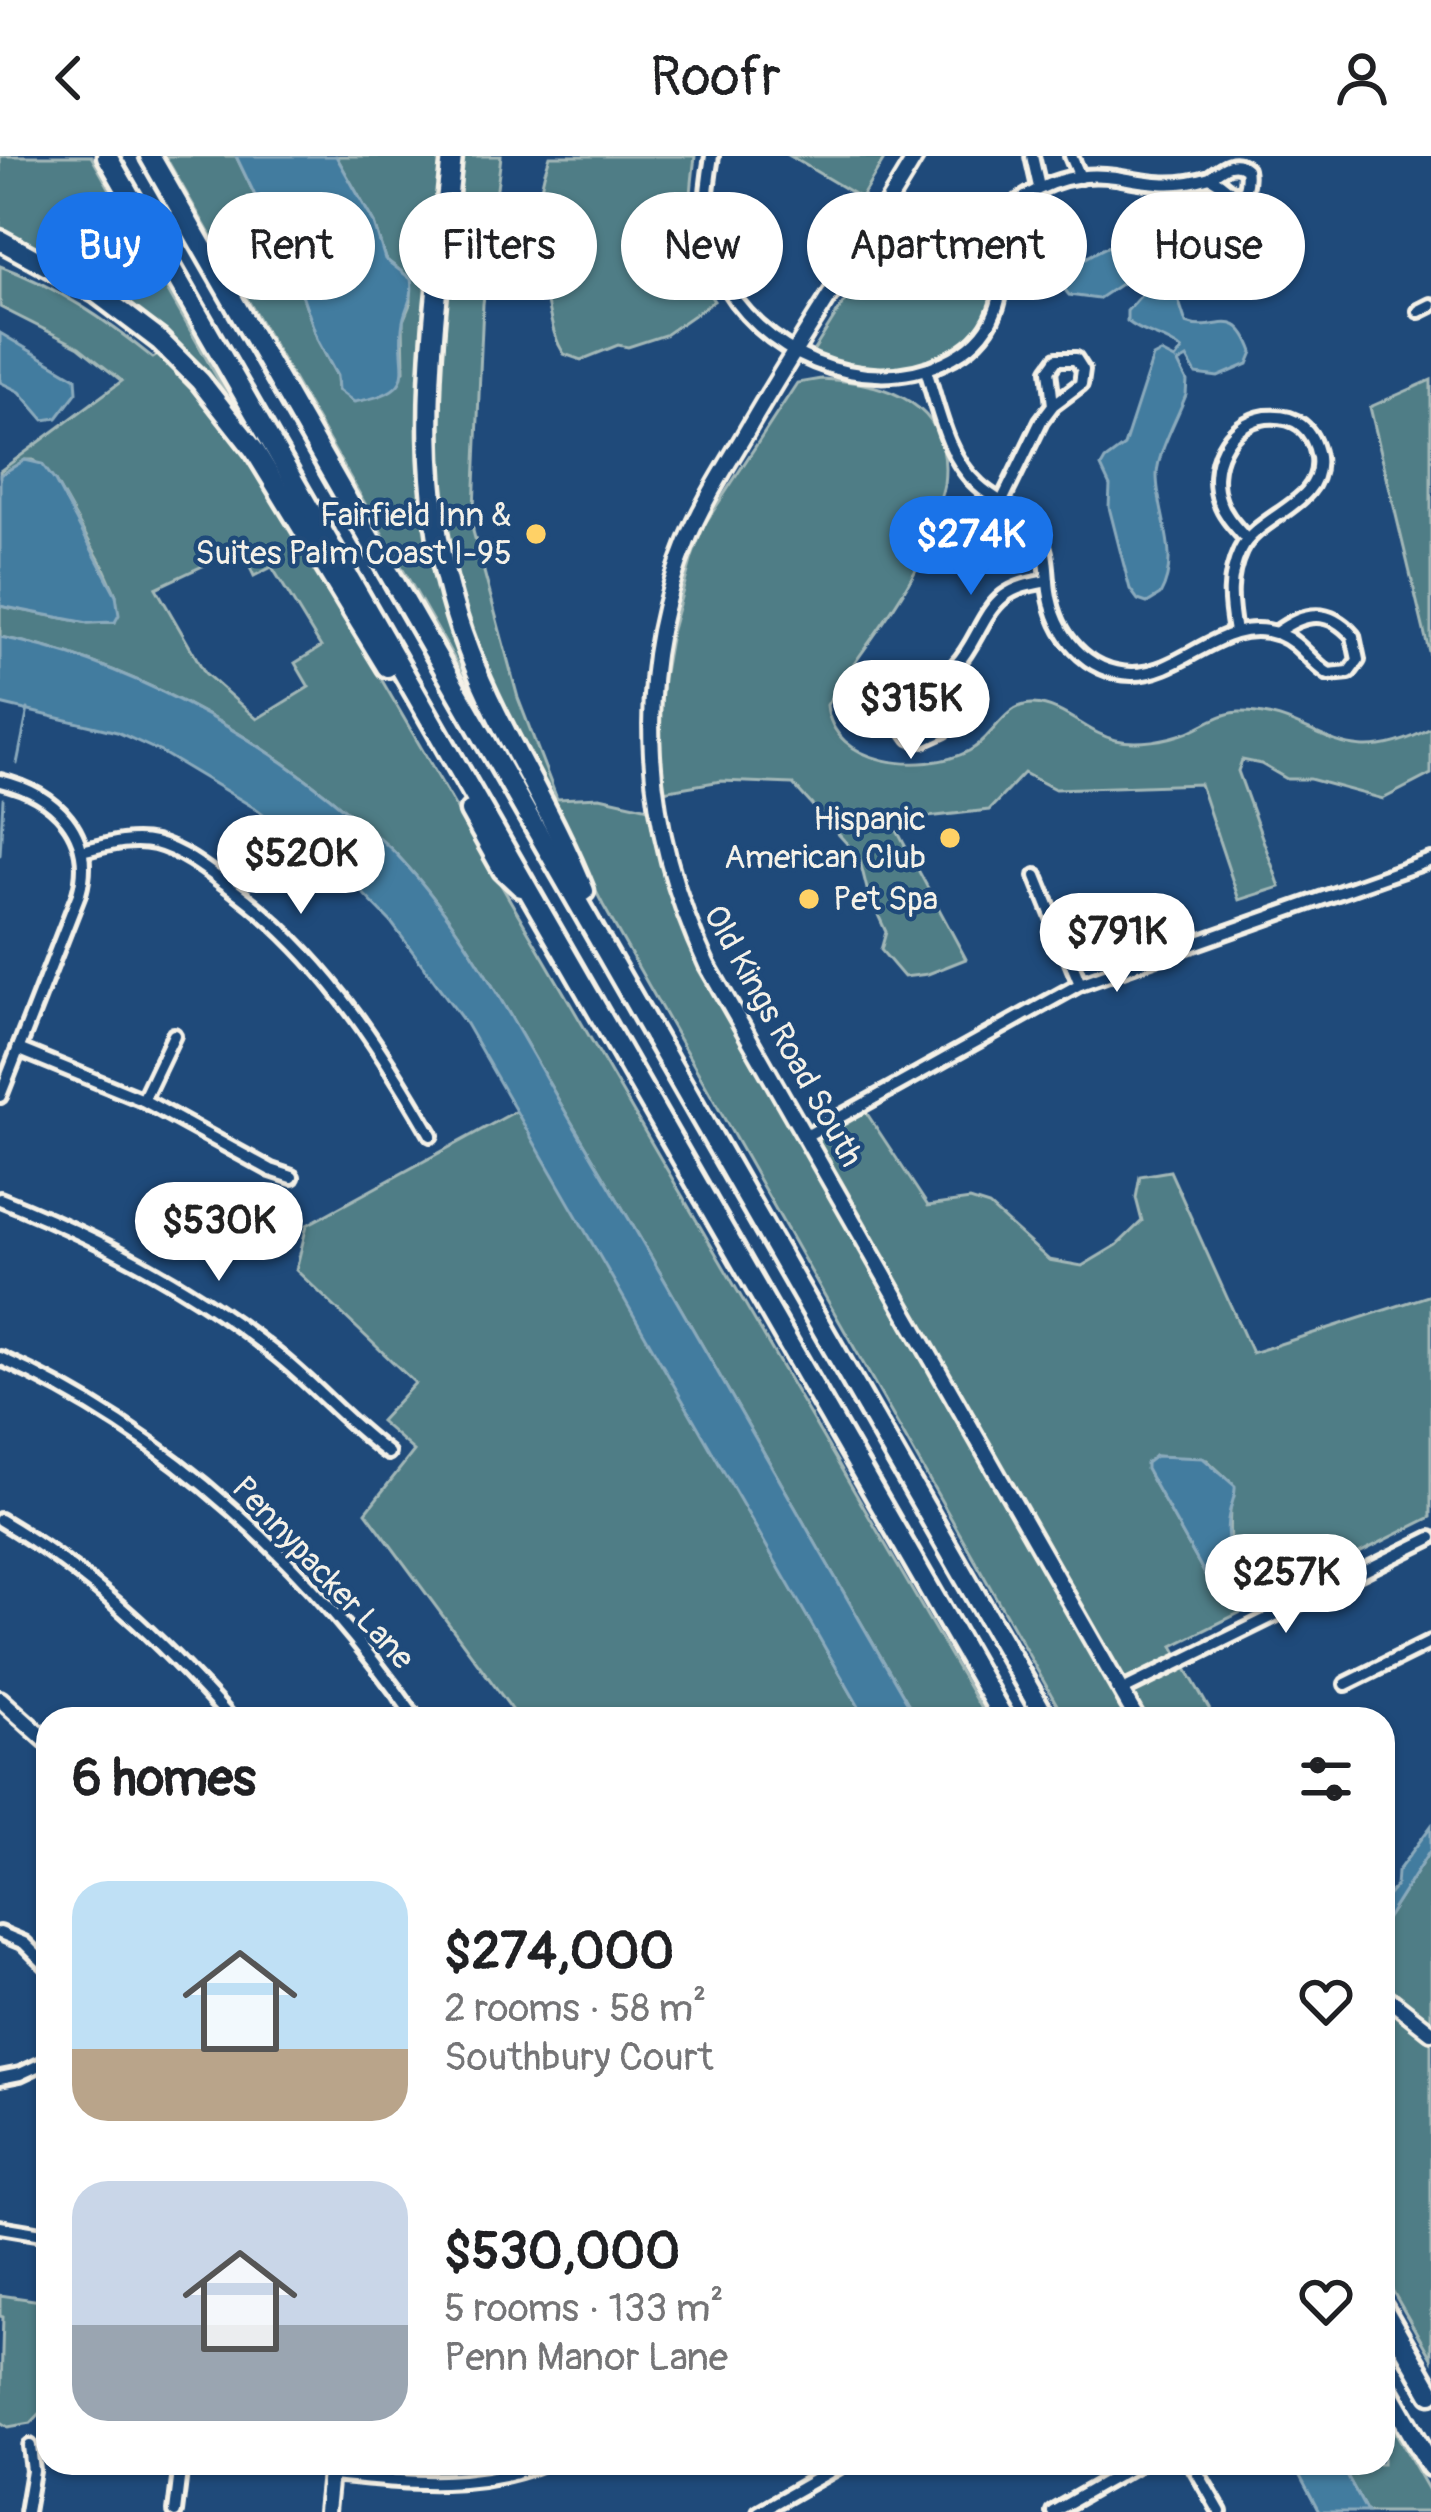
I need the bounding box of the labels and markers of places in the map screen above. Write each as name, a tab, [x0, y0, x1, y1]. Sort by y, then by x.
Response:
place label: Fairfield Inn & Suites Palm Coast I-95	[195, 495, 512, 574]
pin: $274K	[887, 496, 1055, 598]
marker: Fairfield Inn & Suites Palm Coast I-95	[523, 521, 549, 547]
pin: $315K	[827, 660, 995, 762]
place label: Hispanic American Club	[724, 799, 926, 878]
pin: $520K	[217, 815, 385, 917]
marker: Hispanic American Club	[937, 825, 963, 851]
place label: Pet Spa	[833, 879, 938, 920]
marker: Pet Spa	[796, 886, 822, 912]
pin: $791K	[1033, 893, 1201, 995]
pin: $530K	[135, 1182, 303, 1284]
pin: $257K	[1202, 1534, 1370, 1636]

